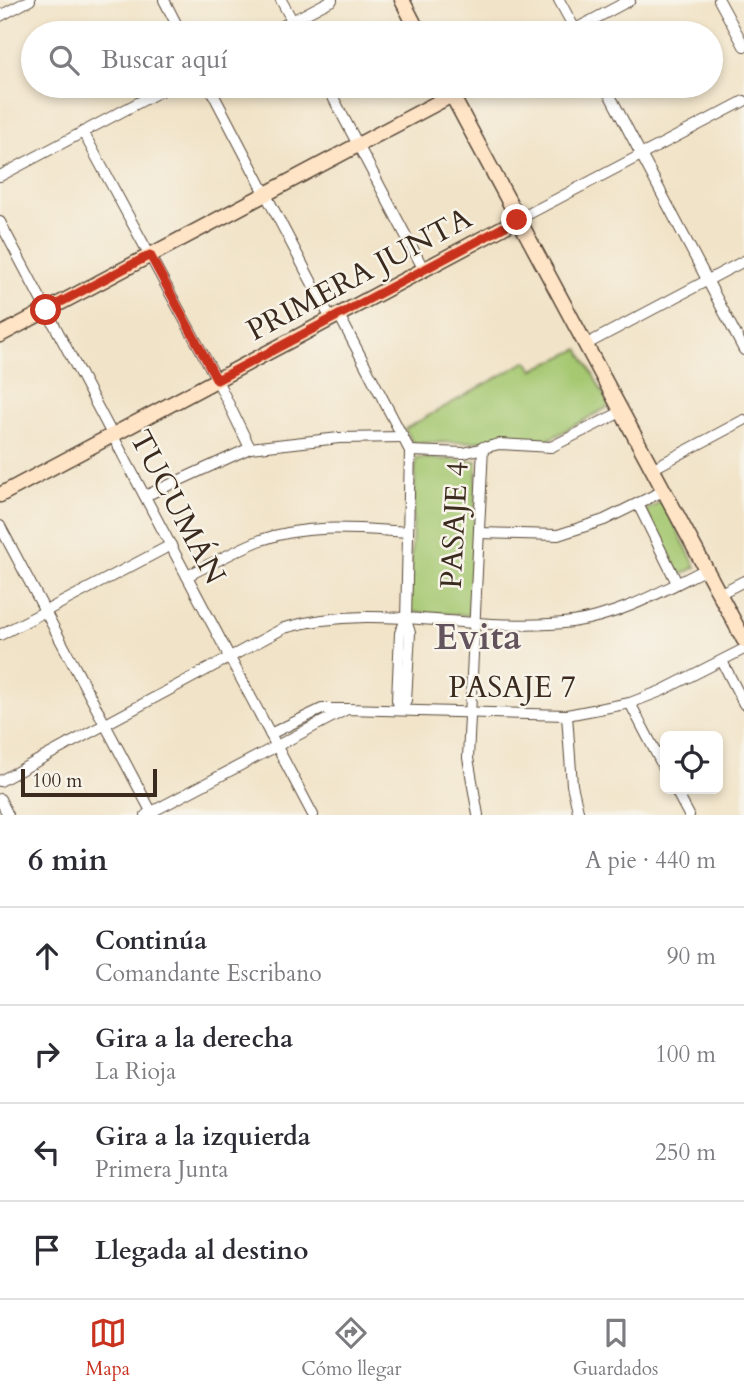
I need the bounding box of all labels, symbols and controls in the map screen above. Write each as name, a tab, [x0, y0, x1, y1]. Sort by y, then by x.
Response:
search box	[21, 21, 723, 98]
icon: search	[45, 41, 83, 79]
text: Buscar aquí	[101, 42, 228, 77]
street label: PRIMERA JUNTA	[240, 198, 479, 351]
route end	[501, 204, 532, 235]
route start	[30, 294, 61, 325]
street label: TUCUMÁN	[120, 423, 236, 592]
street label: PASAJE 4	[431, 460, 478, 590]
district label: Evita	[434, 612, 522, 662]
street label: PASAJE 7	[448, 667, 576, 708]
map controls	[660, 731, 723, 794]
button: locate	[660, 731, 723, 794]
scale bar	[21, 766, 158, 798]
text: 100 m	[32, 768, 82, 794]
text: 6 min	[28, 840, 108, 881]
text: A pie · 440 m	[585, 845, 716, 876]
text: Continúa	[95, 923, 207, 958]
icon: ahead	[28, 937, 66, 975]
text: 90 m	[667, 941, 716, 972]
text: Comandante Escribano	[95, 958, 322, 989]
text: Gira a la derecha	[95, 1021, 293, 1056]
icon: right	[28, 1035, 66, 1073]
text: 100 m	[655, 1039, 716, 1070]
text: La Rioja	[95, 1056, 176, 1087]
text: Gira a la izquierda	[95, 1119, 311, 1154]
icon: left	[28, 1133, 66, 1171]
text: 250 m	[655, 1137, 716, 1168]
text: Primera Junta	[95, 1154, 229, 1185]
icon: arrive	[28, 1231, 66, 1269]
text: Llegada al destino	[95, 1233, 309, 1268]
tab: Mapa	[86, 1314, 130, 1382]
tab: Cómo llegar	[301, 1314, 402, 1382]
tab: Guardados	[573, 1314, 658, 1382]

